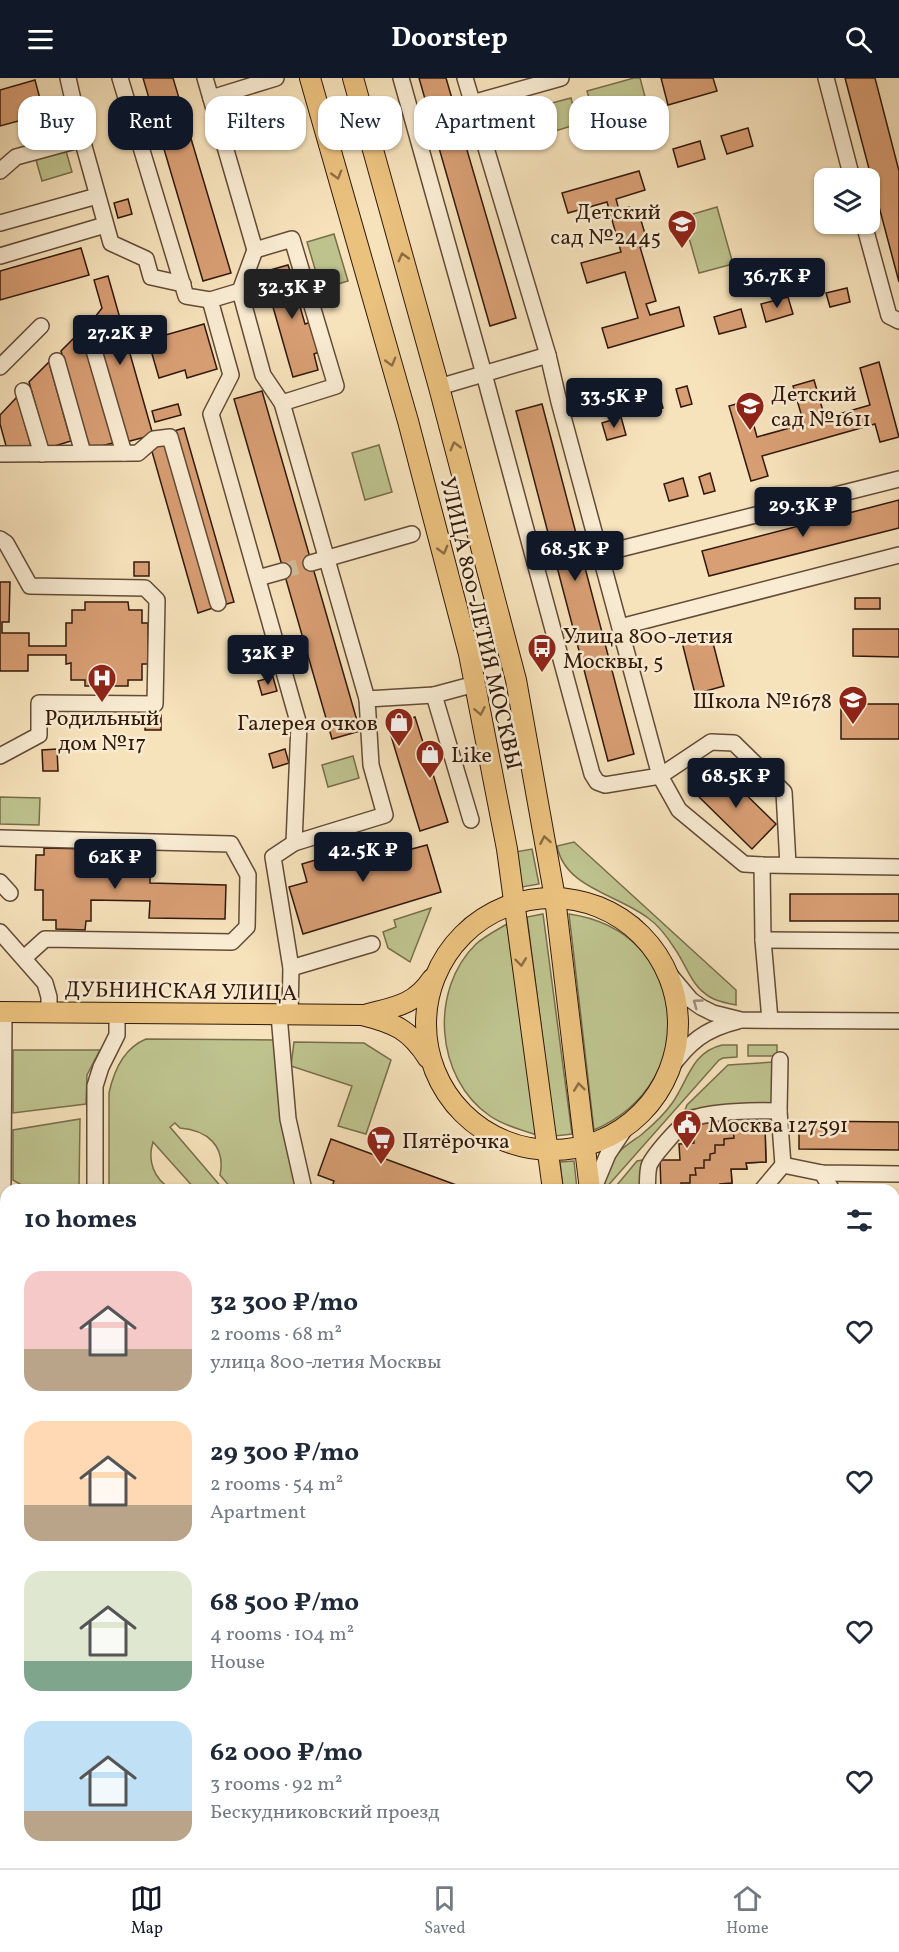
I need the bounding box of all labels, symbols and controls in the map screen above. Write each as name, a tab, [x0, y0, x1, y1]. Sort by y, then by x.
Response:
text: Doorstep	[391, 20, 508, 58]
icon: menu	[24, 23, 57, 56]
icon: search	[842, 23, 875, 56]
chip: Buy	[18, 96, 96, 150]
chip: Rent	[108, 96, 193, 150]
chip: Filters	[205, 96, 306, 150]
chip: New	[318, 96, 402, 150]
chip: Apartment	[414, 96, 557, 150]
chip: House	[569, 96, 669, 150]
map controls	[814, 168, 880, 234]
button: layers	[814, 168, 880, 234]
one-way arrow	[330, 169, 342, 180]
place label: Детский сад №2445	[550, 198, 661, 254]
school or university icon: Детский сад №2445	[666, 208, 698, 250]
one-way arrow	[398, 253, 410, 263]
pin: 36.7K ₽	[722, 258, 832, 309]
text: 36.7K ₽	[743, 263, 811, 291]
pin: 32.3K ₽	[237, 269, 347, 320]
text: 32.3K ₽	[258, 274, 326, 302]
pin: 27.2K ₽	[65, 315, 175, 366]
text: 27.2K ₽	[87, 320, 153, 348]
one-way arrow	[384, 356, 396, 367]
pin: 33.5K ₽	[559, 378, 669, 429]
place label: Детский сад №1611	[771, 380, 871, 436]
text: 33.5K ₽	[580, 383, 648, 411]
school or university icon: Детский сад №1611	[734, 390, 766, 432]
one-way arrow	[449, 441, 462, 451]
street label: УЛИЦА 800-ЛЕТИЯ МОСКВЫ	[431, 474, 528, 773]
pin: 29.3K ₽	[748, 487, 858, 538]
text: 29.3K ₽	[768, 492, 838, 520]
pin: 68.5K ₽	[520, 531, 630, 582]
text: 68.5K ₽	[541, 536, 609, 564]
one-way arrow	[435, 545, 448, 555]
place label: Улица 800-летия Москвы, 5	[563, 622, 733, 678]
bus stop icon: Улица 800-летия Москвы, 5	[526, 632, 558, 674]
pin: 32K ₽	[226, 635, 310, 686]
text: 32K ₽	[242, 640, 294, 668]
hospital icon: Родильный дом №17	[86, 662, 118, 704]
school or university icon: Школа №1678	[837, 684, 869, 726]
place label: Школа №1678	[693, 687, 832, 718]
place label: Родильный дом №17	[45, 704, 159, 760]
shop icon: Галерея очков	[383, 706, 415, 748]
one-way arrow	[473, 706, 486, 716]
place label: Галерея очков	[237, 709, 378, 740]
shop icon: Like	[414, 738, 446, 780]
place label: Like	[451, 741, 492, 772]
pin: 68.5K ₽	[681, 758, 791, 809]
text: 68.5K ₽	[702, 763, 770, 791]
pin: 42.5K ₽	[308, 832, 418, 883]
one-way arrow	[539, 835, 552, 845]
text: 42.5K ₽	[328, 837, 398, 865]
pin: 62K ₽	[73, 839, 157, 890]
text: 62K ₽	[88, 844, 142, 872]
one-way arrow	[514, 957, 527, 966]
street label: ДУБНИНСКАЯ УЛИЦА	[64, 975, 298, 1010]
one-way arrow	[693, 999, 704, 1010]
one-way arrow	[573, 1082, 585, 1091]
public building icon: Москва 127591	[671, 1108, 703, 1150]
place label: Москва 127591	[708, 1111, 848, 1142]
supermarket icon: Пятёрочка	[365, 1124, 397, 1166]
place label: Пятёрочка	[402, 1127, 510, 1158]
text: 10 homes	[24, 1202, 137, 1238]
icon: filters	[843, 1204, 876, 1237]
text: 32 300 ₽/mo	[210, 1285, 358, 1321]
icon: home	[72, 1295, 144, 1367]
icon: heart	[843, 1315, 876, 1348]
text: 2 rooms · 68 m²	[210, 1321, 342, 1349]
text: улица 800-летия Москвы	[210, 1349, 441, 1377]
text: 29 300 ₽/mo	[210, 1435, 359, 1471]
icon: home	[72, 1445, 144, 1517]
icon: heart	[843, 1465, 876, 1498]
text: 2 rooms · 54 m²	[210, 1471, 343, 1499]
text: Apartment	[210, 1499, 306, 1527]
text: 68 500 ₽/mo	[210, 1585, 359, 1621]
icon: home	[72, 1595, 144, 1667]
icon: heart	[843, 1615, 876, 1648]
text: 4 rooms · 104 m²	[210, 1621, 354, 1649]
text: House	[210, 1649, 265, 1677]
text: 62 000 ₽/mo	[210, 1735, 363, 1771]
icon: home	[72, 1745, 144, 1817]
icon: heart	[843, 1765, 876, 1798]
text: 3 rooms · 92 m²	[210, 1771, 342, 1799]
text: Бескудниковский проезд	[210, 1799, 440, 1827]
tab: Map	[130, 1882, 163, 1940]
tab: Saved	[424, 1882, 465, 1940]
tab: Home	[726, 1882, 769, 1940]

